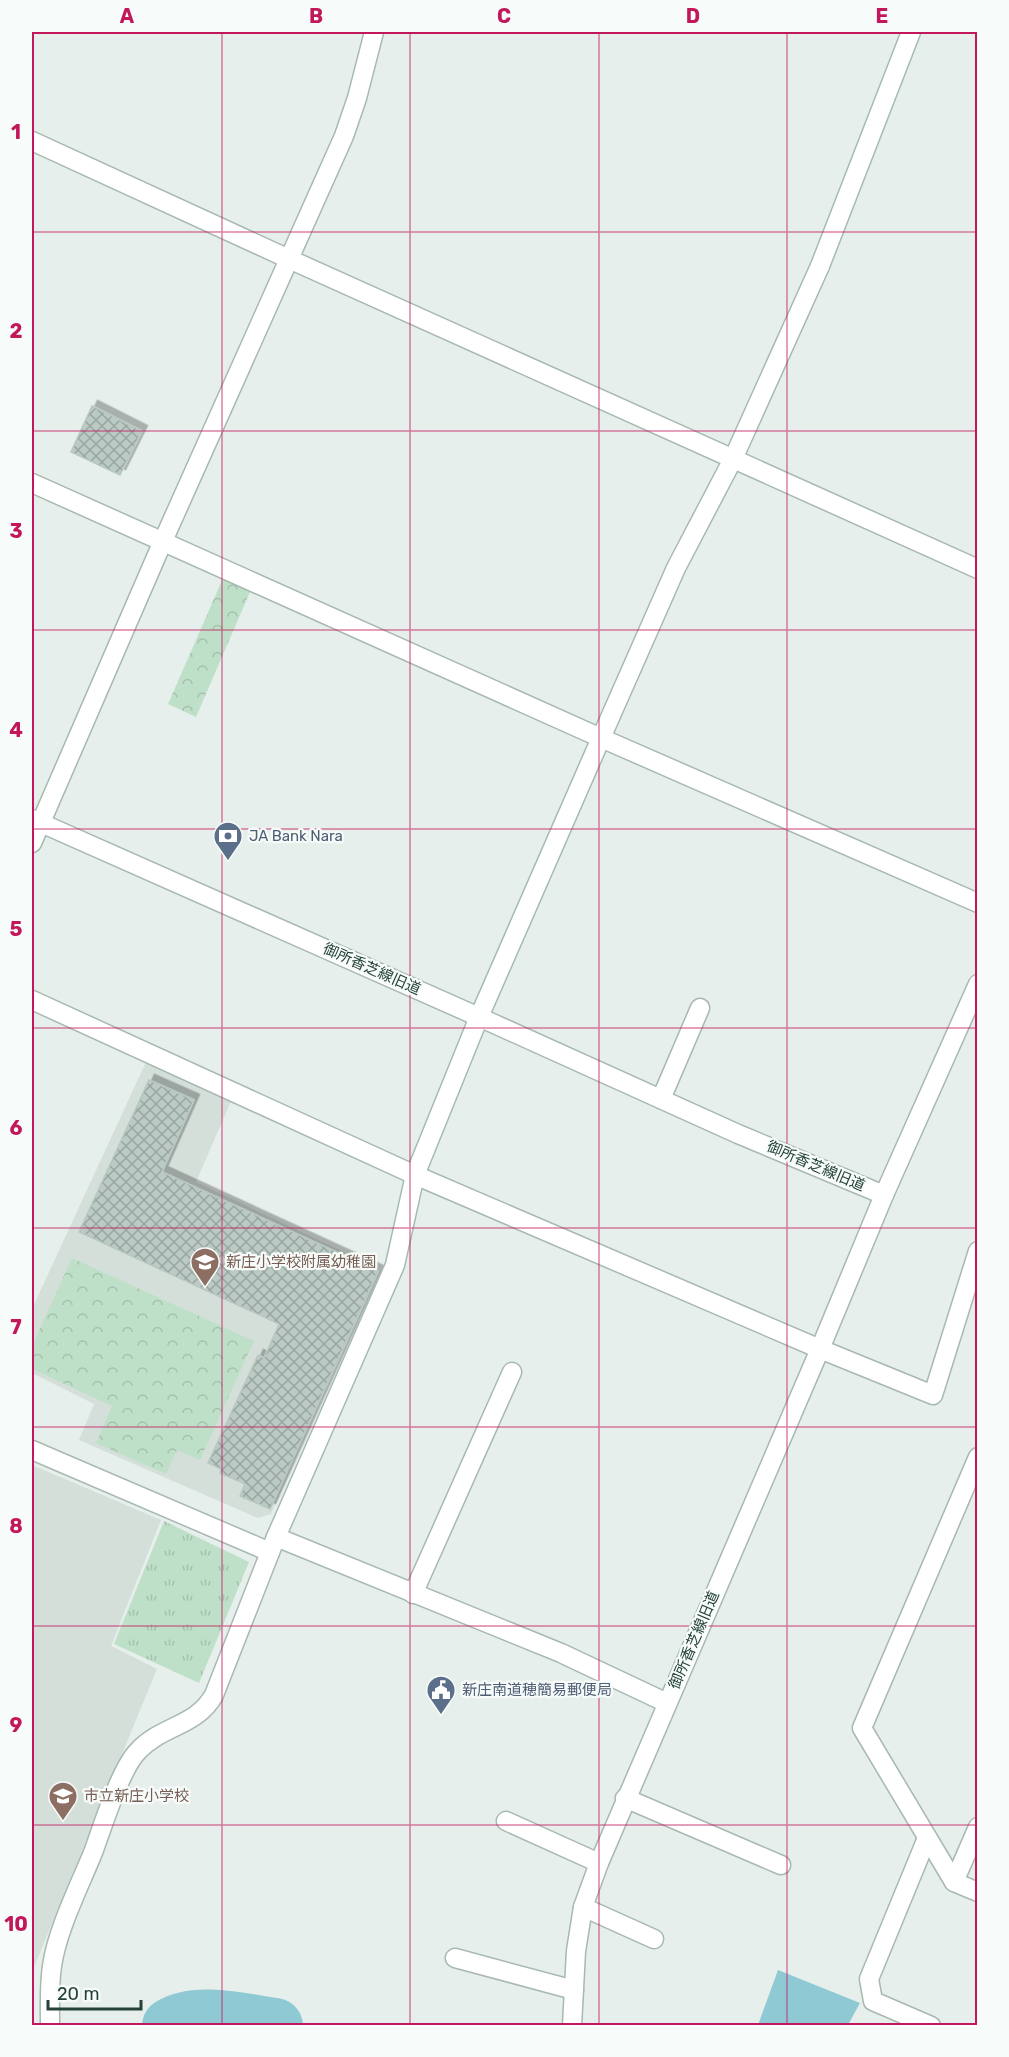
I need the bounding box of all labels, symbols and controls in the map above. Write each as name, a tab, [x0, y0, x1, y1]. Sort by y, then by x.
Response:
text: A	[120, 4, 135, 28]
text: B	[309, 4, 323, 28]
text: C	[497, 4, 511, 28]
text: D	[686, 4, 700, 28]
text: E	[876, 4, 888, 28]
text: 1	[11, 120, 21, 144]
text: 2	[10, 319, 23, 343]
text: 3	[9, 519, 23, 543]
text: 4	[9, 718, 23, 742]
bank icon: JA Bank Nara	[212, 820, 244, 862]
place label: JA Bank Nara	[249, 827, 343, 845]
text: 5	[10, 917, 23, 941]
street label: 御所香芝線旧道	[320, 939, 424, 999]
text: 6	[9, 1116, 23, 1140]
street label: 御所香芝線旧道	[764, 1137, 868, 1195]
school or university icon: 新庄小学校附属幼稚園	[189, 1246, 221, 1288]
place label: 新庄小学校附属幼稚園	[226, 1253, 376, 1271]
text: 7	[10, 1315, 22, 1339]
text: 8	[9, 1514, 23, 1538]
street label: 御所香芝線旧道	[665, 1588, 723, 1692]
public building icon: 新庄南道穂簡易郵便局	[425, 1674, 457, 1716]
place label: 新庄南道穂簡易郵便局	[462, 1681, 612, 1699]
text: 9	[10, 1713, 23, 1737]
school or university icon: 市立新庄小学校	[47, 1780, 79, 1822]
place label: 市立新庄小学校	[84, 1787, 189, 1805]
text: 10	[4, 1912, 28, 1936]
scale bar	[48, 1973, 141, 2011]
text: 20 m	[57, 1983, 99, 2005]

